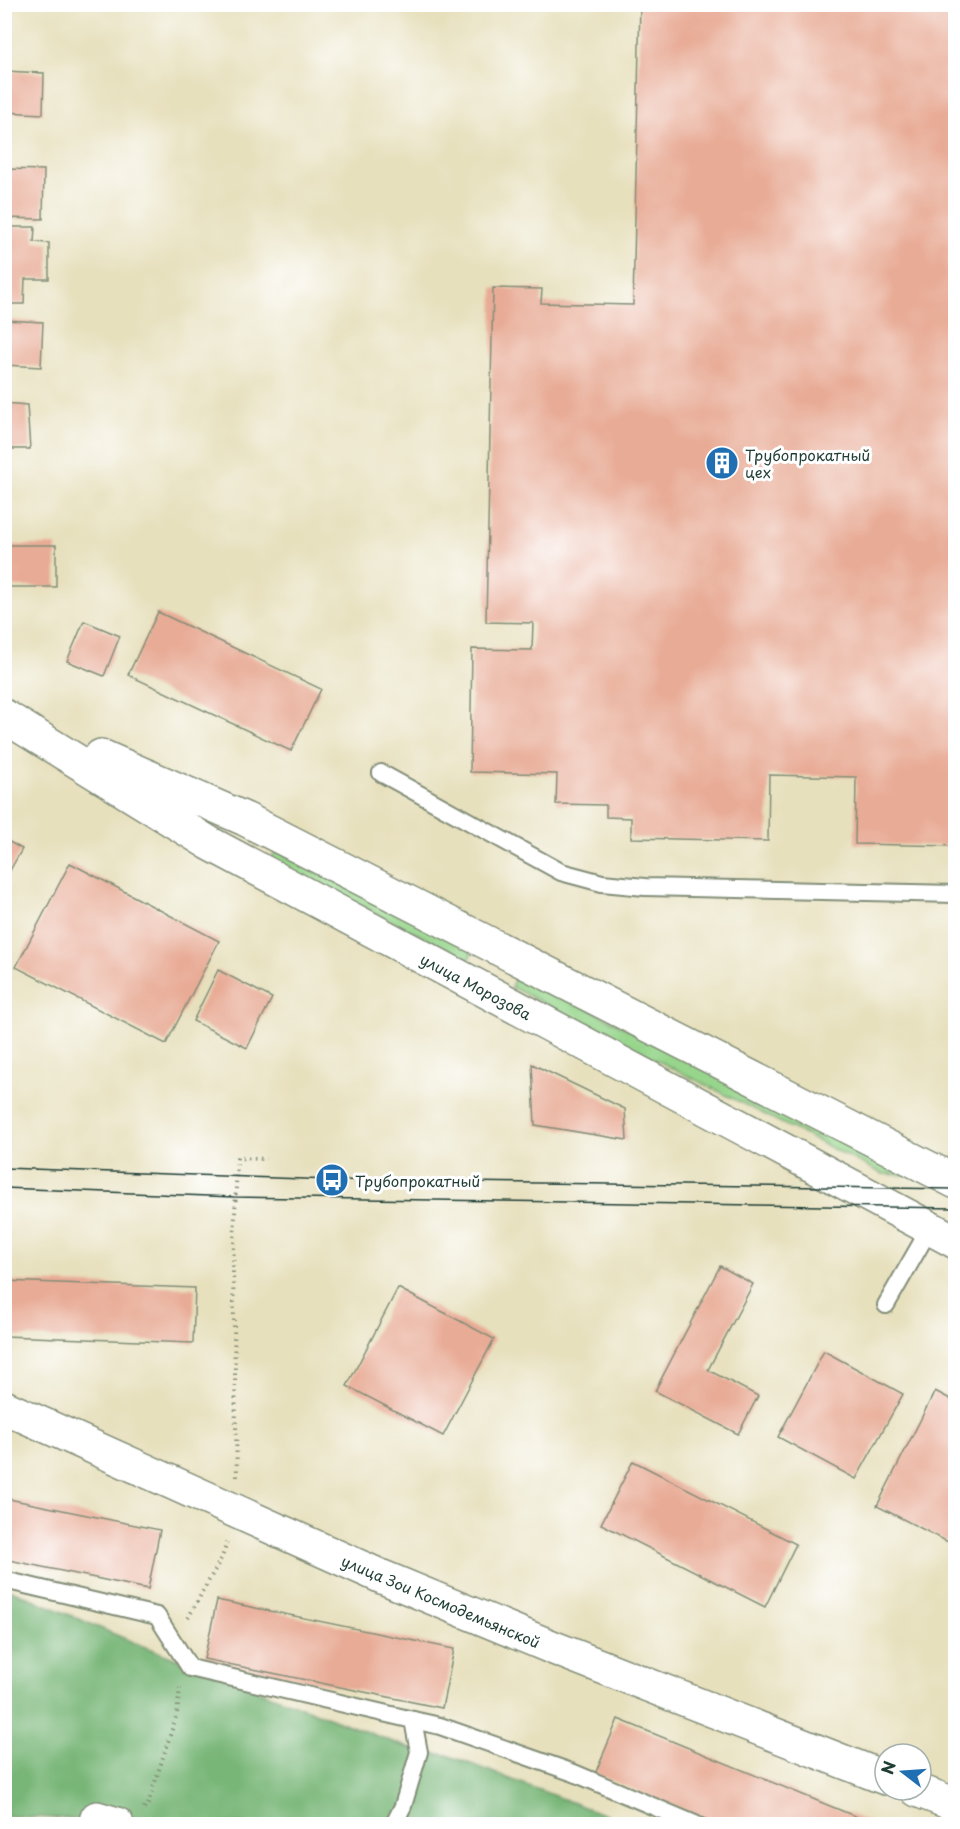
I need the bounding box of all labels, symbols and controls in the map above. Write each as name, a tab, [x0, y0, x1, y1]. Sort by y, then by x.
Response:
place label: Трубопрокатный цех	[745, 443, 870, 483]
building icon: Трубопрокатный цех	[704, 445, 740, 481]
street label: улица Морозова	[416, 947, 536, 1025]
bus stop icon: Трубопрокатный	[314, 1162, 350, 1198]
place label: Трубопрокатный	[355, 1169, 480, 1192]
street label: улица Зои Космодемьянской	[338, 1549, 544, 1653]
north arrow	[873, 1742, 933, 1802]
text: N	[874, 1758, 901, 1777]

